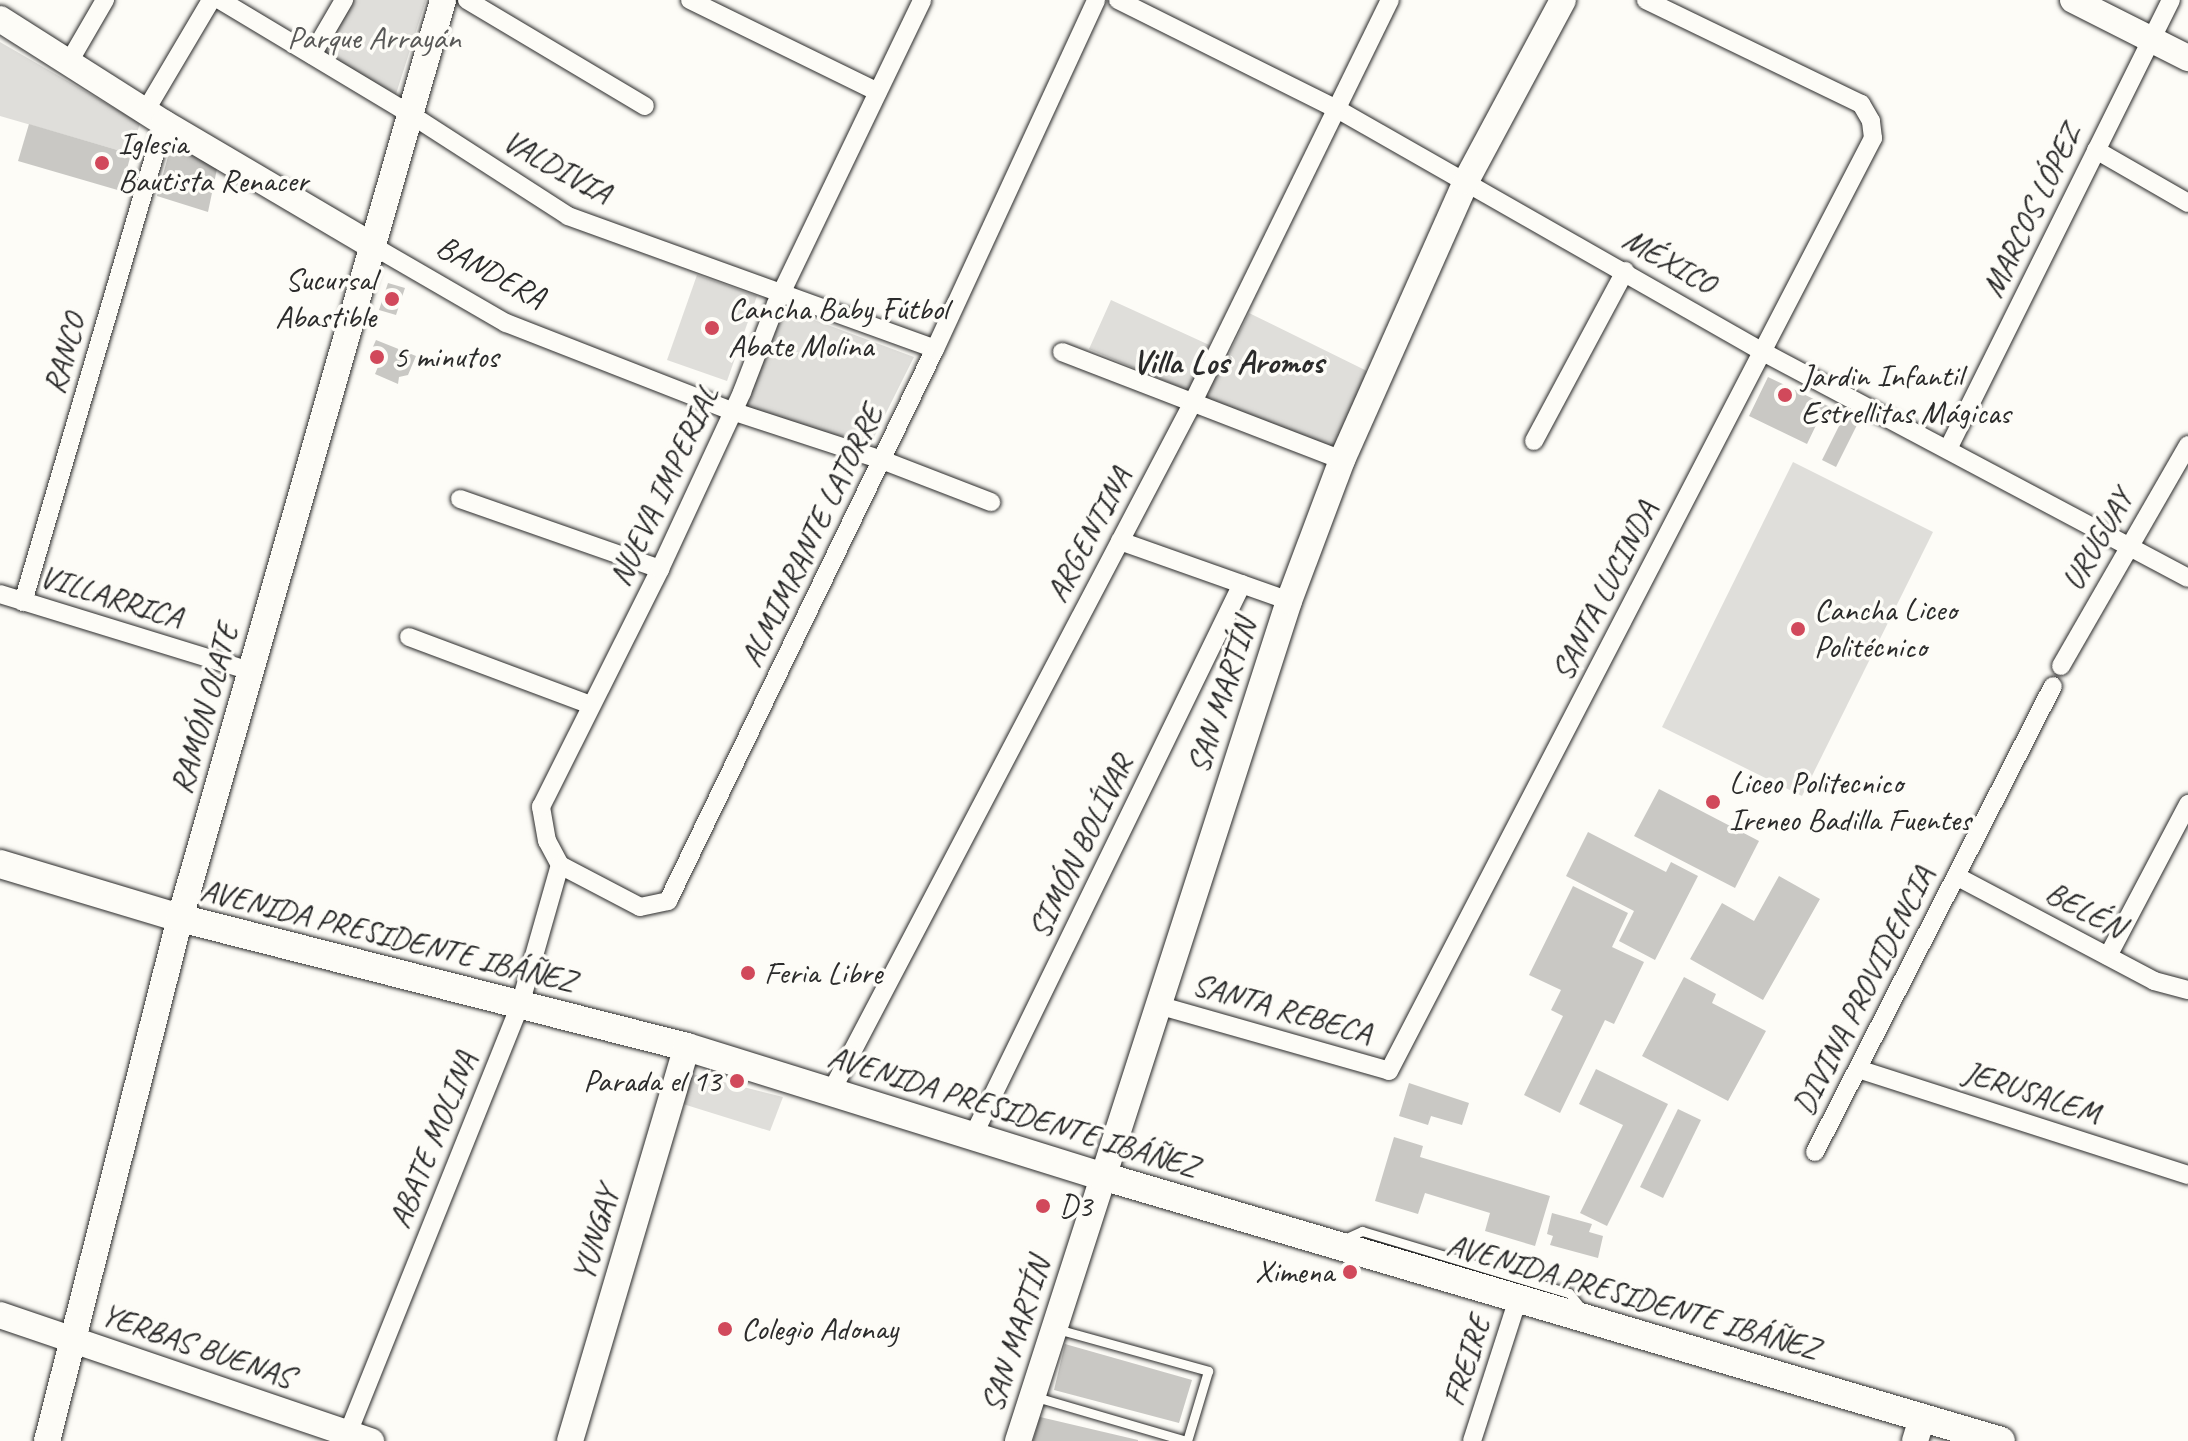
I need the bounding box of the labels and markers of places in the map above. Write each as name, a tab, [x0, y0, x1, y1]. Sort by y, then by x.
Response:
place label: Iglesia Bautista Renacer	[118, 126, 308, 201]
marker: Iglesia Bautista Renacer	[93, 154, 111, 172]
place label: Sucursal Abastible	[275, 262, 376, 337]
marker: Sucursal Abastible	[383, 290, 401, 308]
place label: Cancha Baby Fútbol Abate Molina	[728, 291, 949, 366]
marker: Cancha Baby Fútbol Abate Molina	[703, 319, 721, 337]
place label: 5 minutos	[393, 338, 498, 376]
marker: 5 minutos	[368, 348, 386, 366]
place label: Jardin Infantil Estrellitas Mágicas	[1801, 358, 2011, 433]
marker: Jardin Infantil Estrellitas Mágicas	[1776, 386, 1794, 404]
place label: Cancha Liceo Politécnico	[1814, 592, 1957, 667]
marker: Cancha Liceo Politécnico	[1789, 620, 1807, 638]
place label: Liceo Politecnico Ireneo Badilla Fuentes	[1729, 765, 1971, 840]
marker: Liceo Politecnico Ireneo Badilla Fuentes	[1704, 793, 1722, 811]
place label: Feria Libre	[764, 954, 883, 992]
marker: Feria Libre	[739, 964, 757, 982]
place label: Parada el 13	[583, 1062, 721, 1100]
marker: Parada el 13	[728, 1072, 746, 1090]
place label: D3	[1059, 1187, 1092, 1225]
marker: D3	[1034, 1197, 1052, 1215]
place label: Ximena	[1255, 1253, 1334, 1291]
marker: Ximena	[1341, 1263, 1359, 1281]
place label: Colegio Adonay	[741, 1310, 898, 1348]
marker: Colegio Adonay	[716, 1320, 734, 1338]

